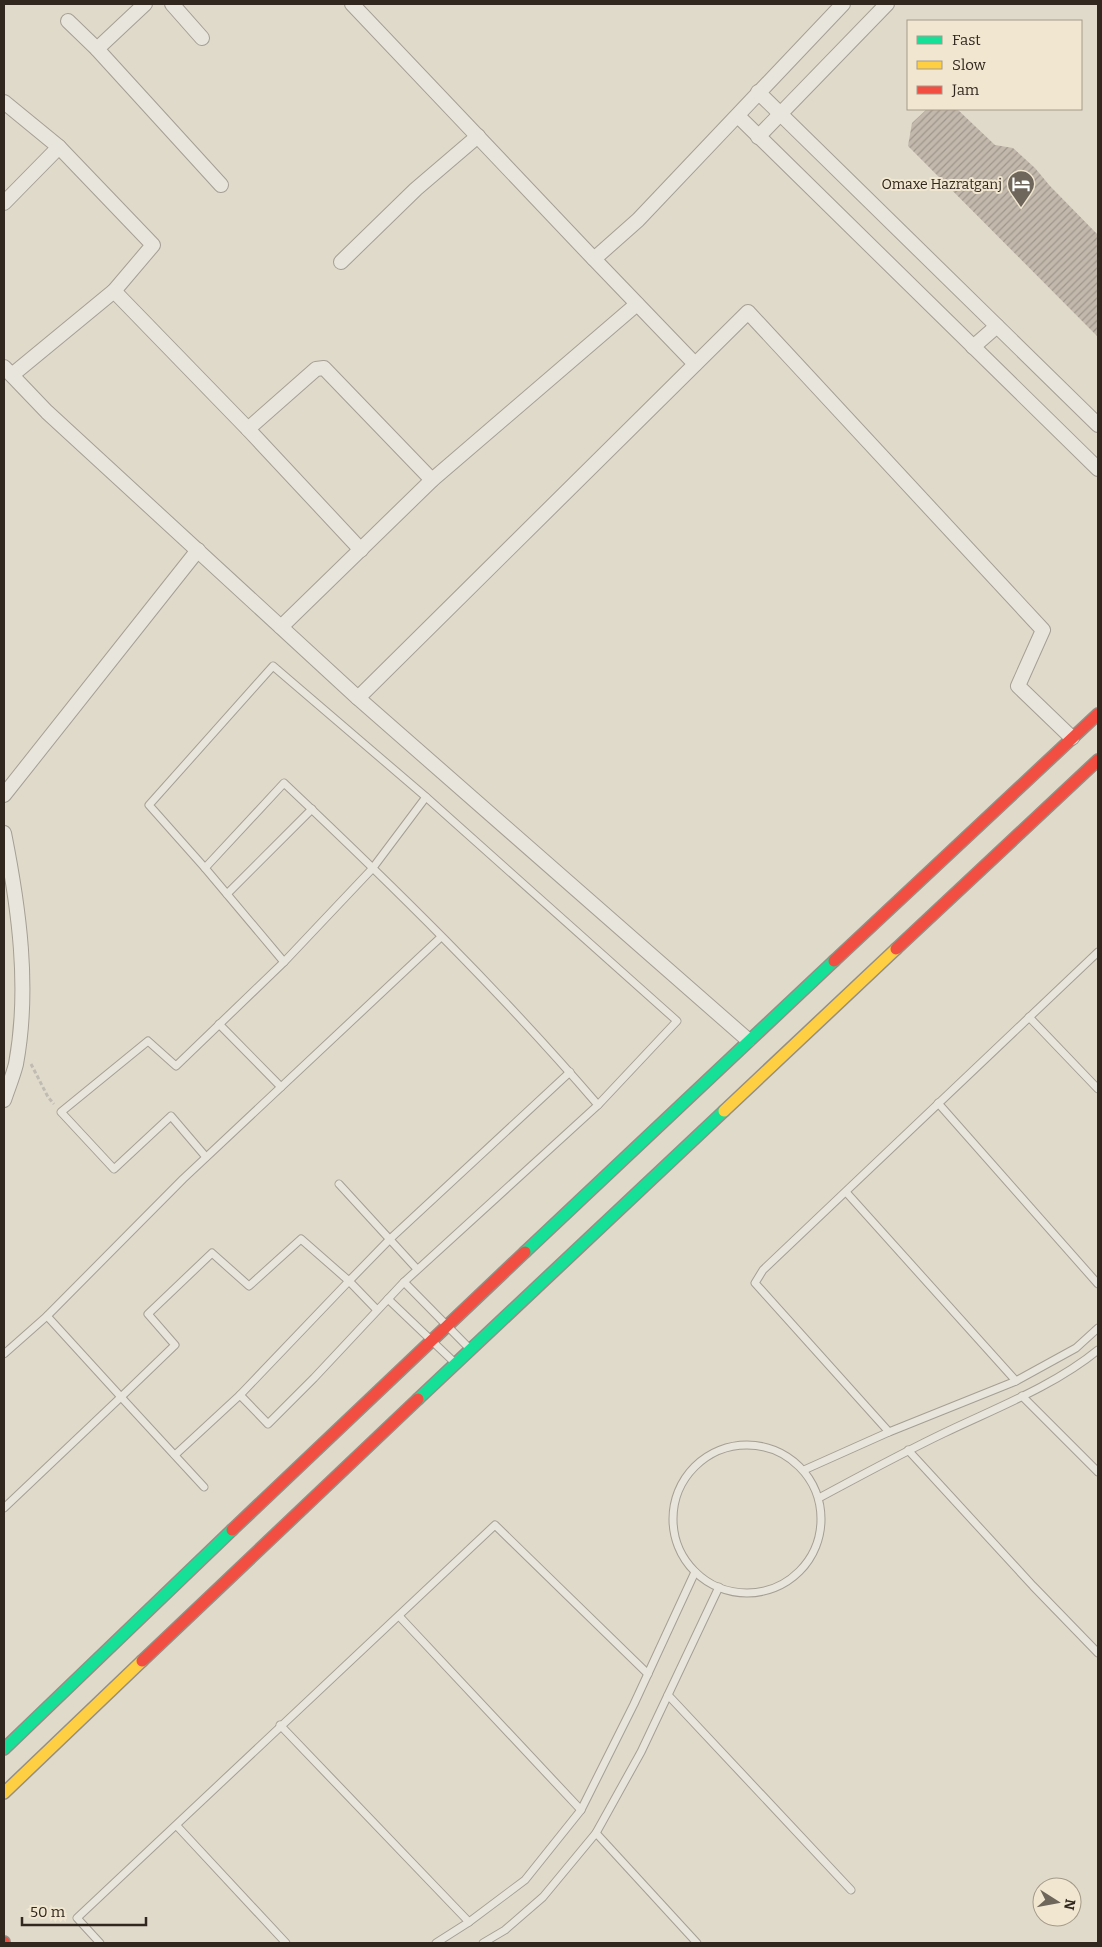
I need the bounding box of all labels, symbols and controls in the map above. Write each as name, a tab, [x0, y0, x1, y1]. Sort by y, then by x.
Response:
legend	[907, 20, 1082, 110]
text: Fast	[952, 31, 981, 49]
text: Slow	[952, 56, 987, 74]
text: Jam	[951, 81, 980, 99]
hotel icon: Omaxe Hazratganj	[1006, 169, 1036, 208]
place label: Omaxe Hazratganj	[882, 176, 1002, 193]
north arrow	[1032, 1877, 1082, 1927]
scale bar	[22, 1894, 146, 1926]
text: N	[1060, 1897, 1079, 1911]
text: 50 m	[30, 1903, 66, 1921]

